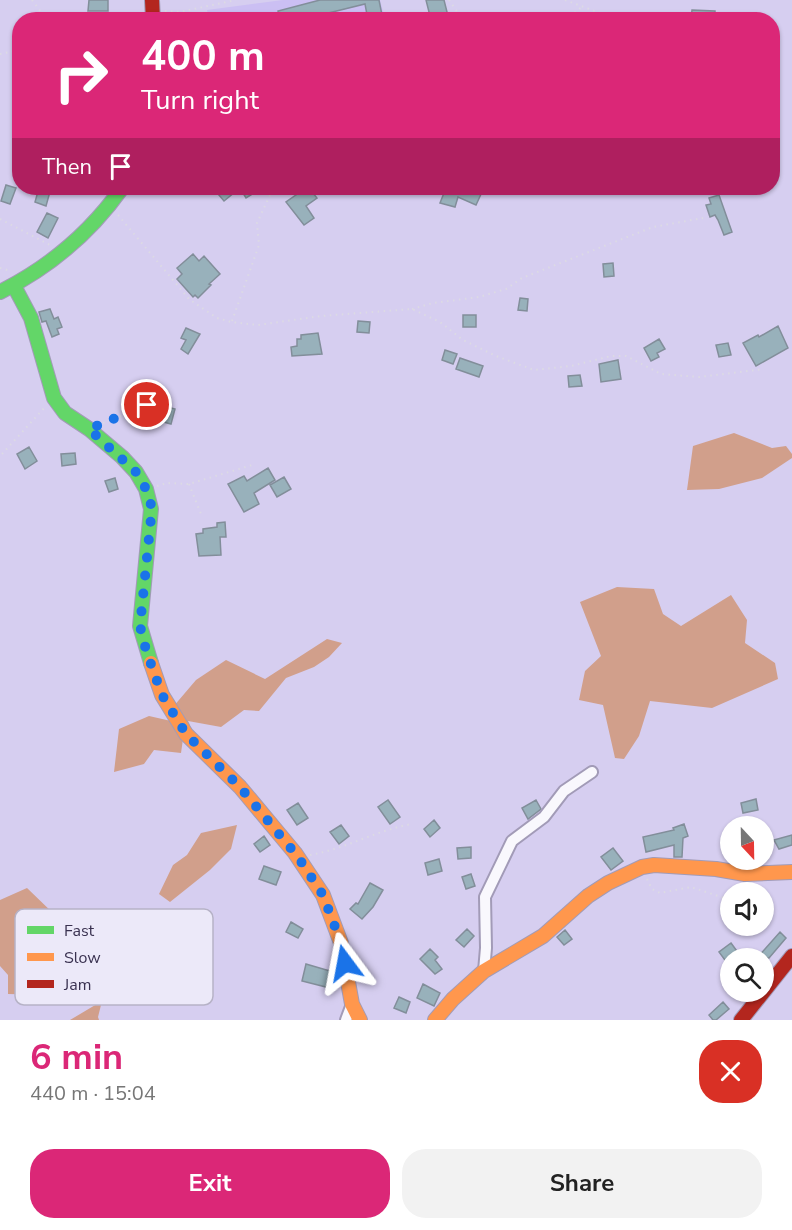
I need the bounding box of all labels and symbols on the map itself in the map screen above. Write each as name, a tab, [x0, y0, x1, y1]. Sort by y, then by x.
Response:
pin	[121, 379, 172, 430]
north arrow	[720, 816, 774, 870]
legend	[15, 909, 213, 1005]
text: Fast	[64, 920, 95, 942]
position arrow	[313, 931, 377, 995]
text: Slow	[64, 947, 101, 969]
text: Jam	[63, 974, 91, 996]

